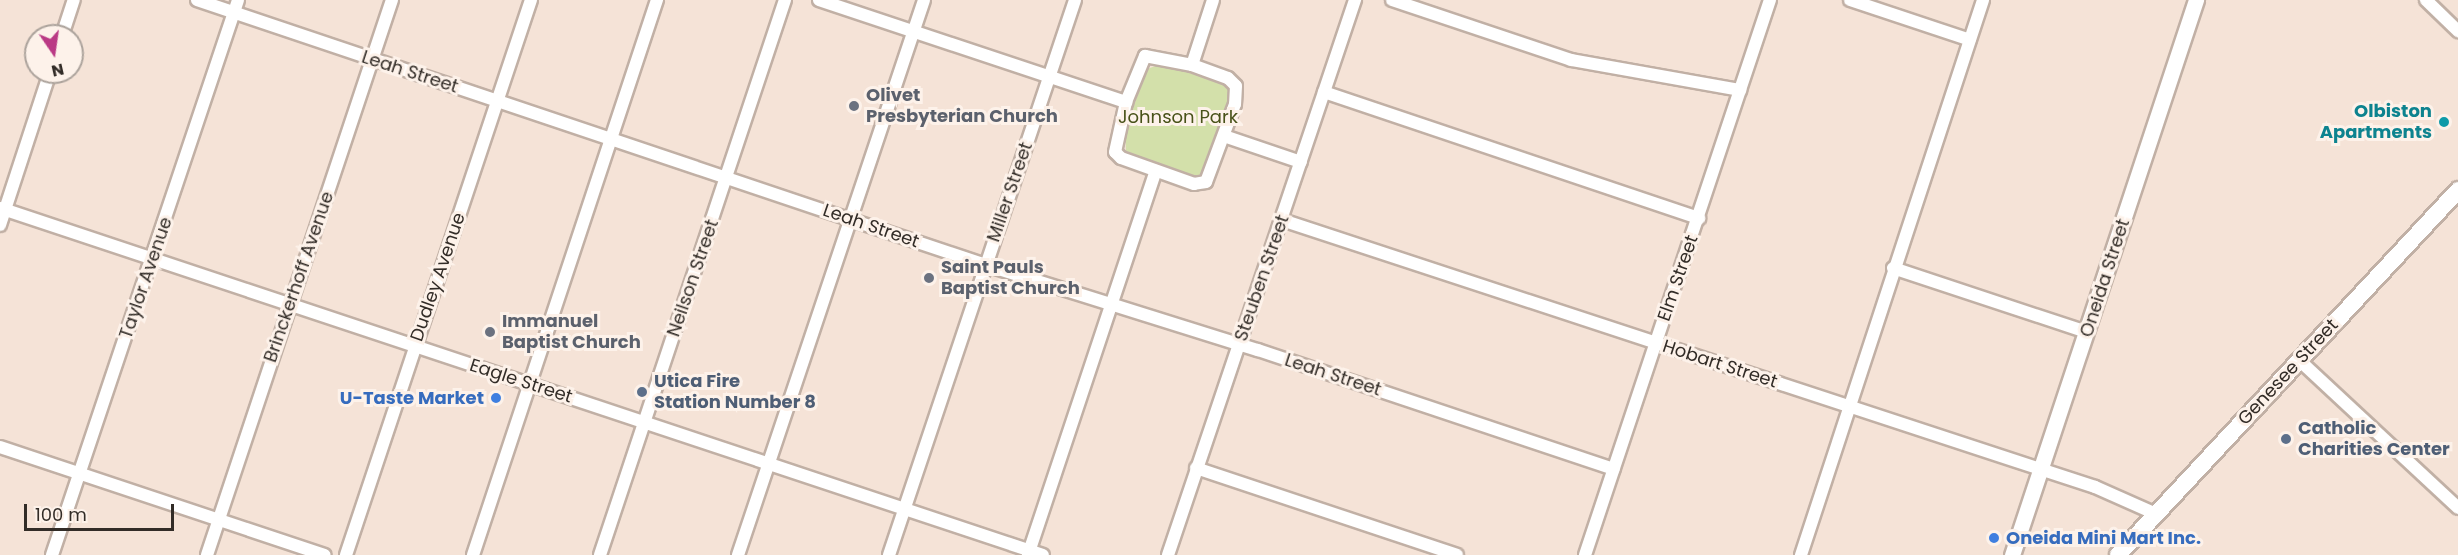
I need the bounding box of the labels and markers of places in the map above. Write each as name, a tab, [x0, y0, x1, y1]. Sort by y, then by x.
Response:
place label: Olivet Presbyterian Church	[866, 85, 1058, 128]
marker: Olivet Presbyterian Church	[847, 99, 861, 113]
place label: Olbiston Apartments	[2320, 101, 2432, 144]
marker: Olbiston Apartments	[2437, 115, 2451, 129]
place label: Saint Pauls Baptist Church	[941, 257, 1080, 300]
marker: Saint Pauls Baptist Church	[922, 271, 936, 285]
place label: Immanuel Baptist Church	[502, 311, 641, 354]
marker: Immanuel Baptist Church	[483, 325, 497, 339]
place label: Utica Fire Station Number 8	[654, 371, 816, 413]
marker: Utica Fire Station Number 8	[635, 385, 649, 399]
place label: U-Taste Market	[340, 387, 484, 409]
marker: U-Taste Market	[489, 391, 503, 405]
place label: Catholic Charities Center	[2298, 418, 2450, 460]
marker: Catholic Charities Center	[2279, 432, 2293, 446]
place label: Oneida Mini Mart Inc.	[2006, 527, 2201, 549]
marker: Oneida Mini Mart Inc.	[1987, 531, 2001, 545]

